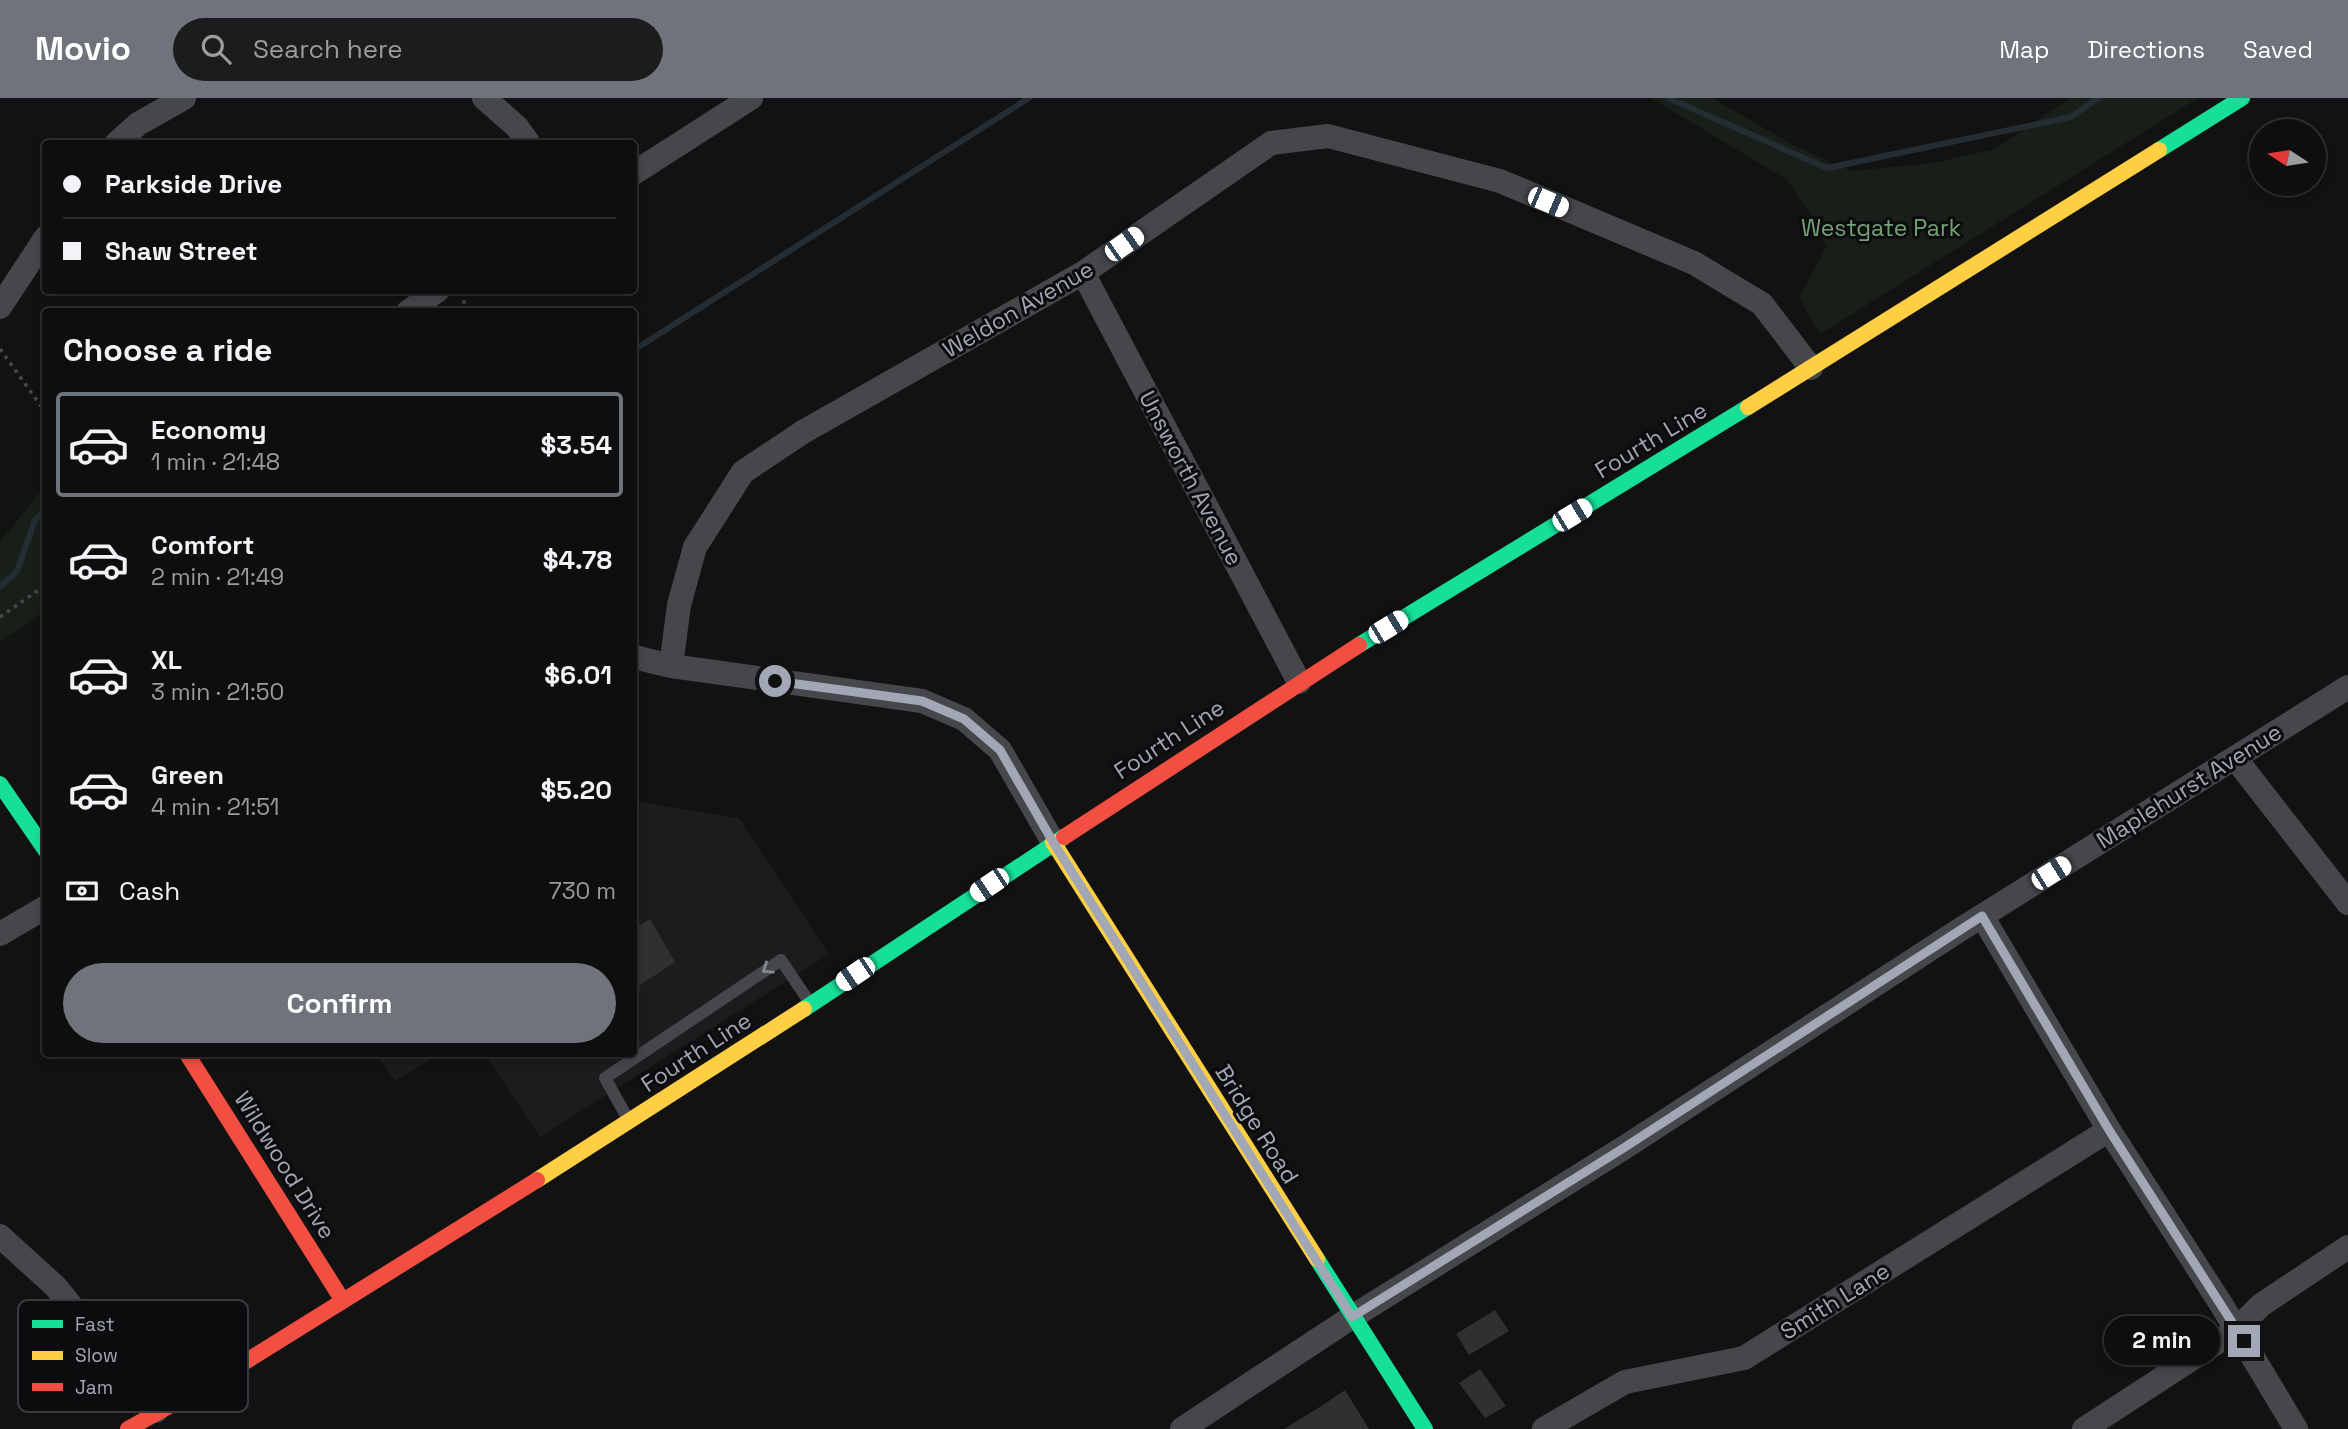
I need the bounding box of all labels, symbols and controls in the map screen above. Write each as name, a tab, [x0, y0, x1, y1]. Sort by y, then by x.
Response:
search box	[173, 18, 663, 81]
text: Movio	[35, 28, 131, 70]
icon: search	[197, 30, 235, 68]
text: Search here	[253, 32, 403, 66]
text: Map	[1999, 34, 2049, 65]
text: Directions	[2087, 34, 2205, 65]
text: Saved	[2243, 34, 2313, 65]
north arrow	[2249, 119, 2326, 196]
map controls	[2249, 119, 2326, 196]
text: Parkside Drive	[105, 167, 282, 201]
car	[1525, 184, 1572, 220]
park label: Westgate Park	[1801, 213, 1961, 243]
car	[1101, 223, 1148, 265]
text: Shaw Street	[105, 234, 258, 268]
street label: Weldon Avenue	[937, 254, 1099, 364]
text: Choose a ride	[63, 330, 273, 370]
street label: Unsworth Avenue	[1132, 385, 1250, 571]
street label: Fourth Line	[1589, 395, 1713, 485]
icon: car	[67, 413, 130, 476]
text: Economy	[151, 413, 267, 447]
text: $3.54	[541, 428, 612, 462]
text: 1 min · 21:48	[151, 447, 280, 477]
car	[1549, 495, 1596, 535]
icon: car	[67, 528, 130, 591]
text: Comfort	[151, 528, 254, 562]
text: $4.78	[543, 543, 612, 577]
text: 2 min · 21:49	[151, 562, 284, 592]
car	[1365, 607, 1412, 647]
icon: car	[67, 643, 130, 706]
text: XL	[151, 643, 182, 677]
text: $6.01	[544, 658, 612, 692]
route start	[759, 665, 791, 697]
text: 3 min · 21:50	[151, 677, 284, 707]
street label: Fourth Line	[1108, 692, 1230, 786]
street label: Maplehurst Avenue	[2091, 717, 2287, 855]
icon: car	[67, 758, 130, 821]
text: Green	[151, 758, 224, 792]
text: $5.20	[541, 773, 612, 807]
text: 4 min · 21:51	[151, 792, 279, 822]
car	[2028, 853, 2075, 893]
car	[966, 865, 1013, 905]
icon: cash	[63, 872, 101, 910]
text: Cash	[119, 874, 180, 908]
text: 730 m	[549, 876, 616, 906]
car	[832, 954, 879, 994]
one-way arrow	[762, 961, 775, 974]
button: Confirm	[63, 963, 616, 1043]
street label: Fourth Line	[635, 1005, 757, 1099]
street label: Bridge Road	[1208, 1059, 1306, 1189]
street label: Wildwood Drive	[228, 1086, 342, 1244]
street label: Smith Lane	[1775, 1256, 1895, 1346]
legend	[18, 1300, 248, 1412]
text: Fast	[75, 1312, 115, 1337]
callout: 2 min	[2104, 1316, 2220, 1366]
text: 2 min	[2132, 1325, 2192, 1355]
route end	[2228, 1325, 2260, 1357]
text: Slow	[75, 1343, 118, 1368]
text: Jam	[75, 1375, 113, 1400]

